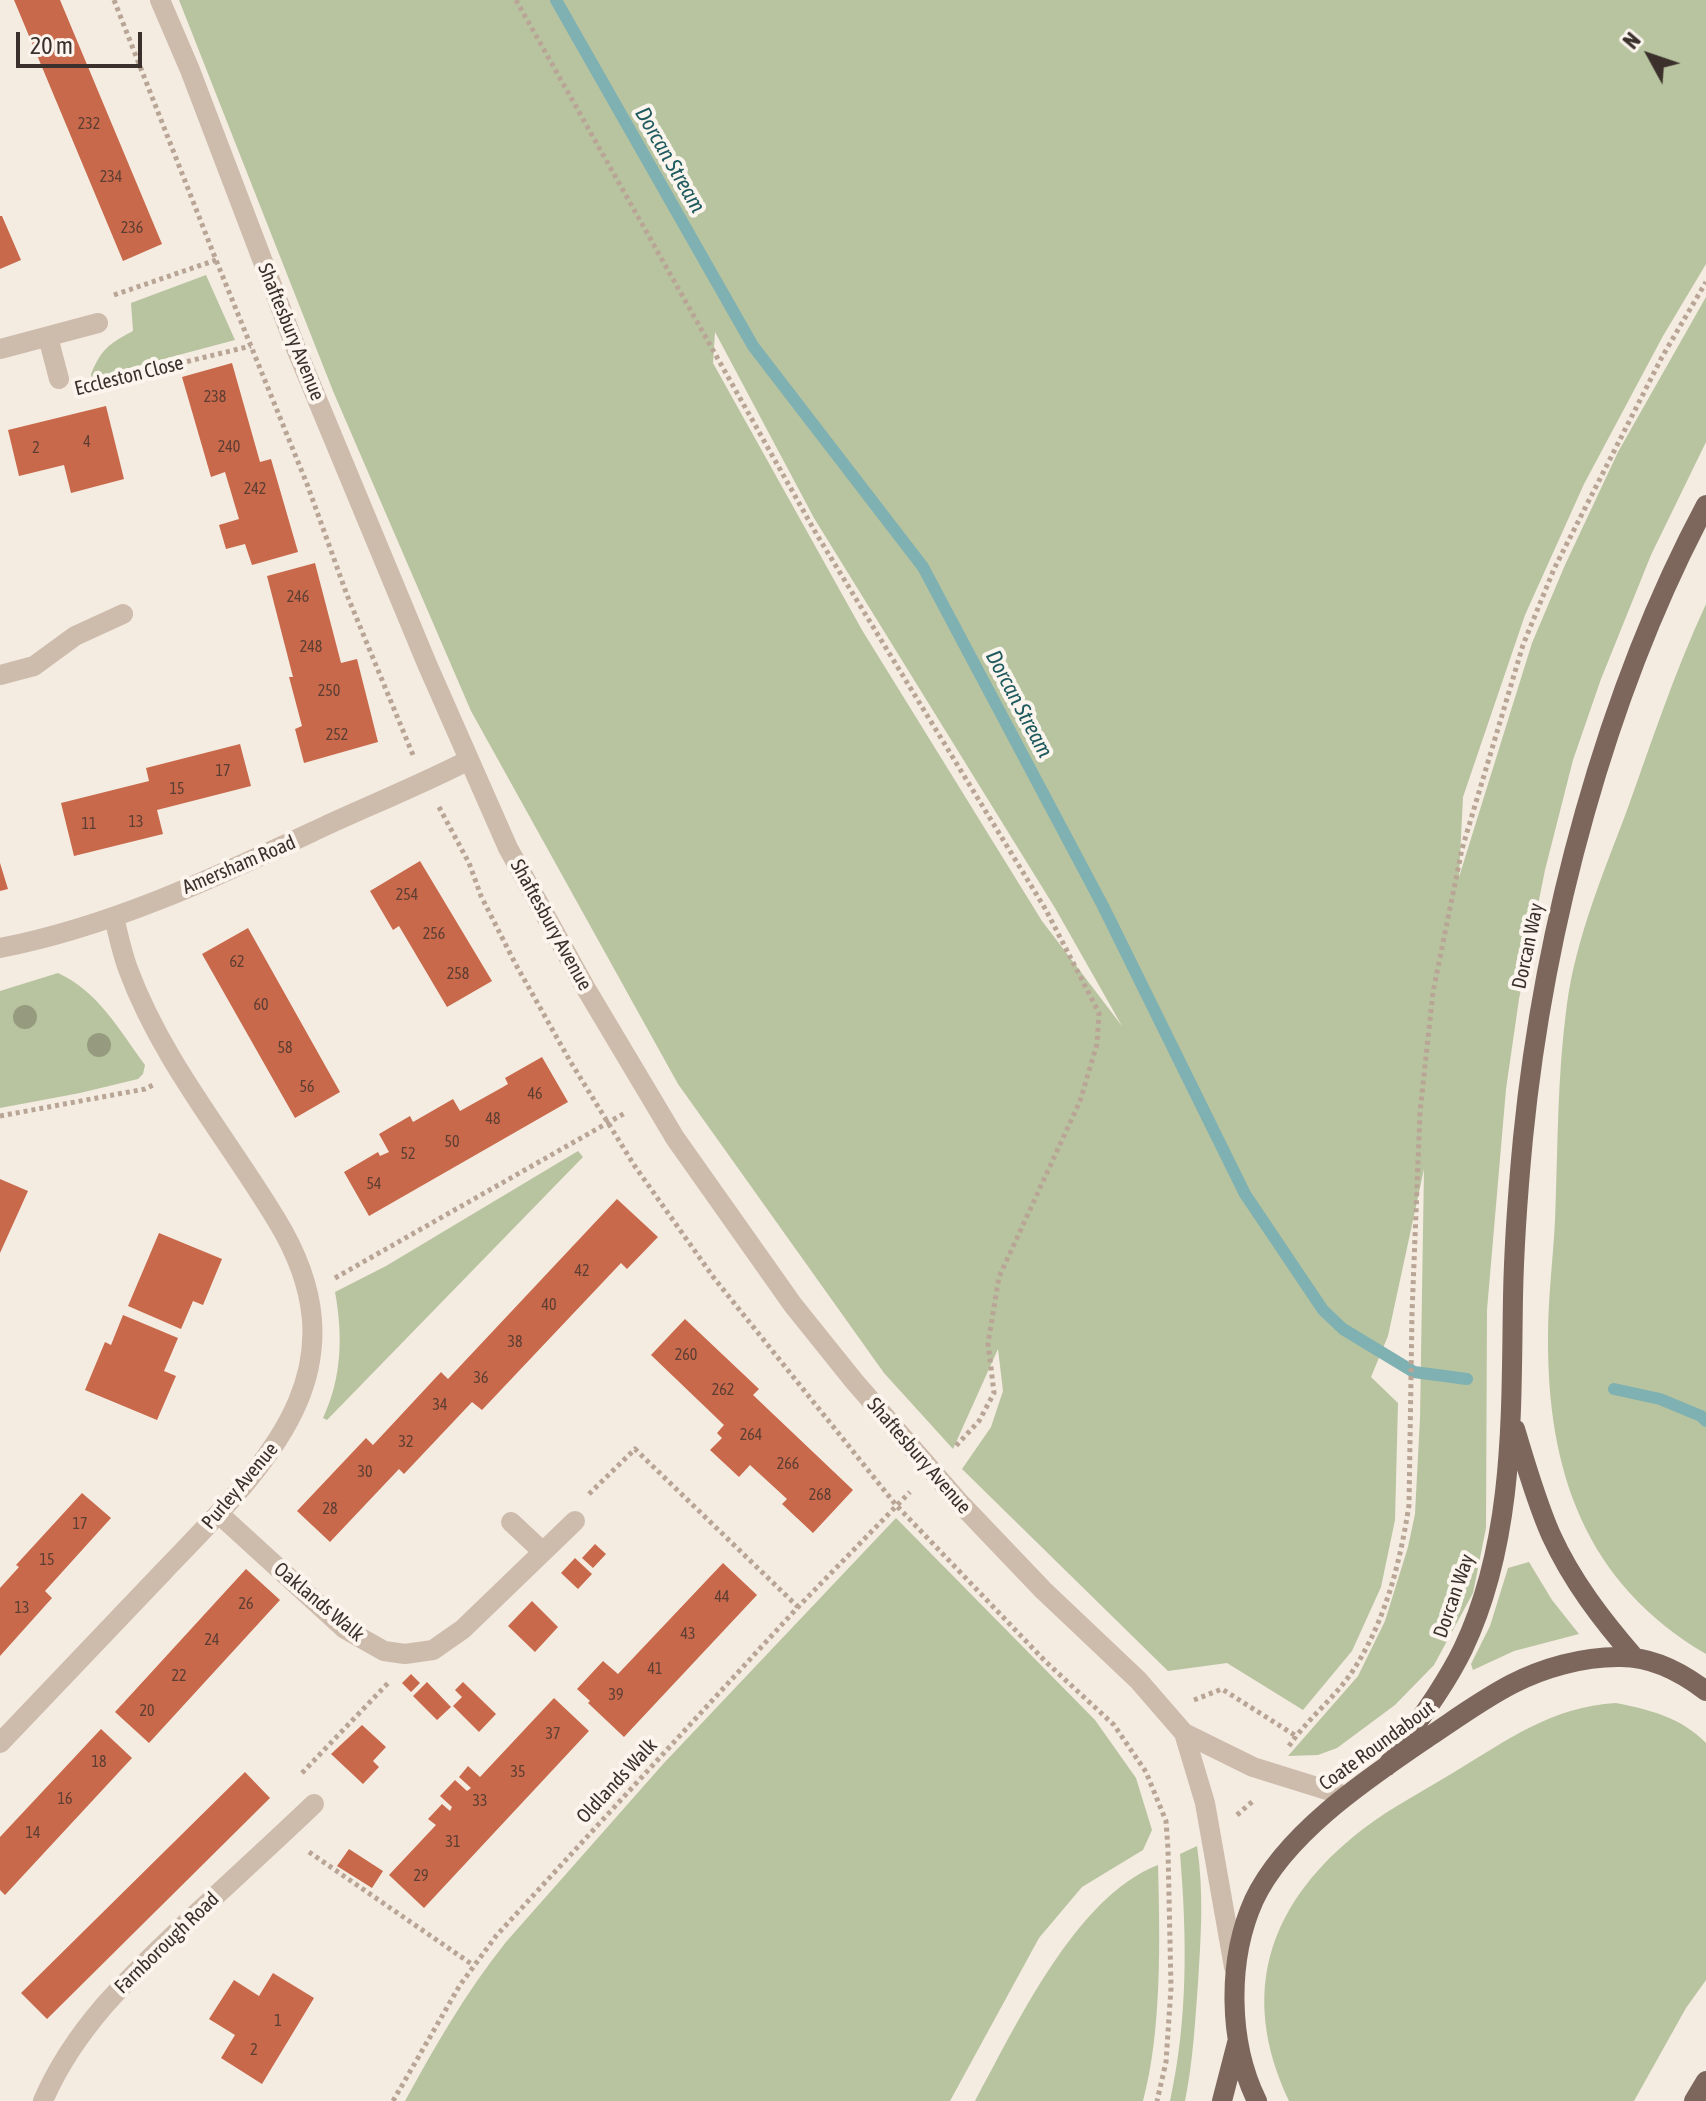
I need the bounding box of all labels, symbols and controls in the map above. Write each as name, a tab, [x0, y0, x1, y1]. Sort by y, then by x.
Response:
scale bar	[20, 16, 146, 66]
north arrow	[1610, 16, 1690, 96]
text: N	[1617, 27, 1646, 54]
text: 20 m	[30, 32, 73, 59]
water label: Dorcan Stream	[629, 102, 711, 218]
house number: 232	[78, 114, 100, 134]
house number: 234	[100, 167, 122, 187]
house number: 236	[121, 218, 143, 238]
street label: Shaftesbury Avenue	[253, 260, 329, 404]
street label: Eccleston Close	[72, 351, 186, 401]
house number: 238	[204, 387, 226, 407]
house number: 4	[83, 432, 91, 452]
house number: 240	[218, 437, 240, 457]
house number: 2	[32, 438, 40, 458]
house number: 242	[244, 479, 266, 499]
house number: 246	[287, 587, 309, 607]
house number: 248	[300, 637, 322, 657]
water label: Dorcan Stream	[980, 646, 1058, 762]
house number: 250	[318, 681, 340, 701]
house number: 252	[326, 725, 348, 745]
house number: 17	[215, 761, 231, 781]
house number: 15	[169, 779, 185, 799]
house number: 13	[128, 812, 144, 832]
house number: 11	[81, 814, 97, 834]
street label: Amersham Road	[179, 830, 299, 900]
street label: Shaftesbury Avenue	[505, 855, 597, 995]
house number: 254	[396, 885, 418, 905]
street label: Dorcan Way	[1507, 901, 1549, 991]
house number: 256	[423, 924, 445, 944]
house number: 62	[229, 952, 245, 972]
house number: 258	[447, 964, 469, 984]
house number: 60	[253, 995, 269, 1015]
house number: 58	[277, 1038, 293, 1058]
house number: 56	[299, 1077, 315, 1097]
house number: 46	[527, 1084, 543, 1104]
house number: 48	[485, 1109, 501, 1129]
house number: 50	[444, 1132, 460, 1152]
house number: 52	[400, 1144, 416, 1164]
house number: 54	[366, 1174, 382, 1194]
house number: 42	[574, 1261, 590, 1281]
house number: 40	[541, 1295, 557, 1315]
house number: 38	[507, 1332, 523, 1352]
house number: 260	[675, 1345, 697, 1365]
house number: 36	[473, 1368, 489, 1388]
house number: 262	[712, 1380, 734, 1400]
street label: Shaftesbury Avenue	[862, 1393, 976, 1519]
house number: 34	[432, 1395, 448, 1415]
house number: 264	[740, 1425, 762, 1445]
house number: 32	[398, 1432, 414, 1452]
street label: Purley Avenue	[197, 1438, 283, 1534]
house number: 266	[777, 1454, 799, 1474]
house number: 30	[357, 1462, 373, 1482]
house number: 268	[809, 1485, 831, 1505]
house number: 28	[322, 1499, 338, 1519]
house number: 17	[72, 1514, 88, 1534]
house number: 15	[39, 1550, 55, 1570]
street label: Dorcan Way	[1428, 1551, 1480, 1641]
street label: Oaklands Walk	[269, 1557, 369, 1647]
house number: 44	[714, 1587, 730, 1607]
house number: 26	[238, 1594, 254, 1614]
house number: 13	[14, 1598, 30, 1618]
house number: 43	[680, 1624, 696, 1644]
house number: 24	[204, 1630, 220, 1650]
house number: 41	[647, 1659, 663, 1679]
house number: 22	[171, 1666, 187, 1686]
house number: 39	[608, 1685, 624, 1705]
street label: Coate Roundabout	[1315, 1696, 1439, 1796]
house number: 20	[139, 1701, 155, 1721]
house number: 37	[545, 1724, 561, 1744]
street label: Oldlands Walk	[572, 1734, 662, 1828]
house number: 18	[91, 1752, 107, 1772]
house number: 35	[510, 1762, 526, 1782]
house number: 16	[57, 1789, 73, 1809]
house number: 33	[472, 1791, 488, 1811]
house number: 14	[25, 1823, 41, 1843]
house number: 31	[445, 1832, 461, 1852]
house number: 29	[413, 1866, 429, 1886]
street label: Farnborough Road	[110, 1887, 224, 1999]
house number: 1	[274, 2011, 282, 2031]
house number: 2	[250, 2040, 258, 2060]

